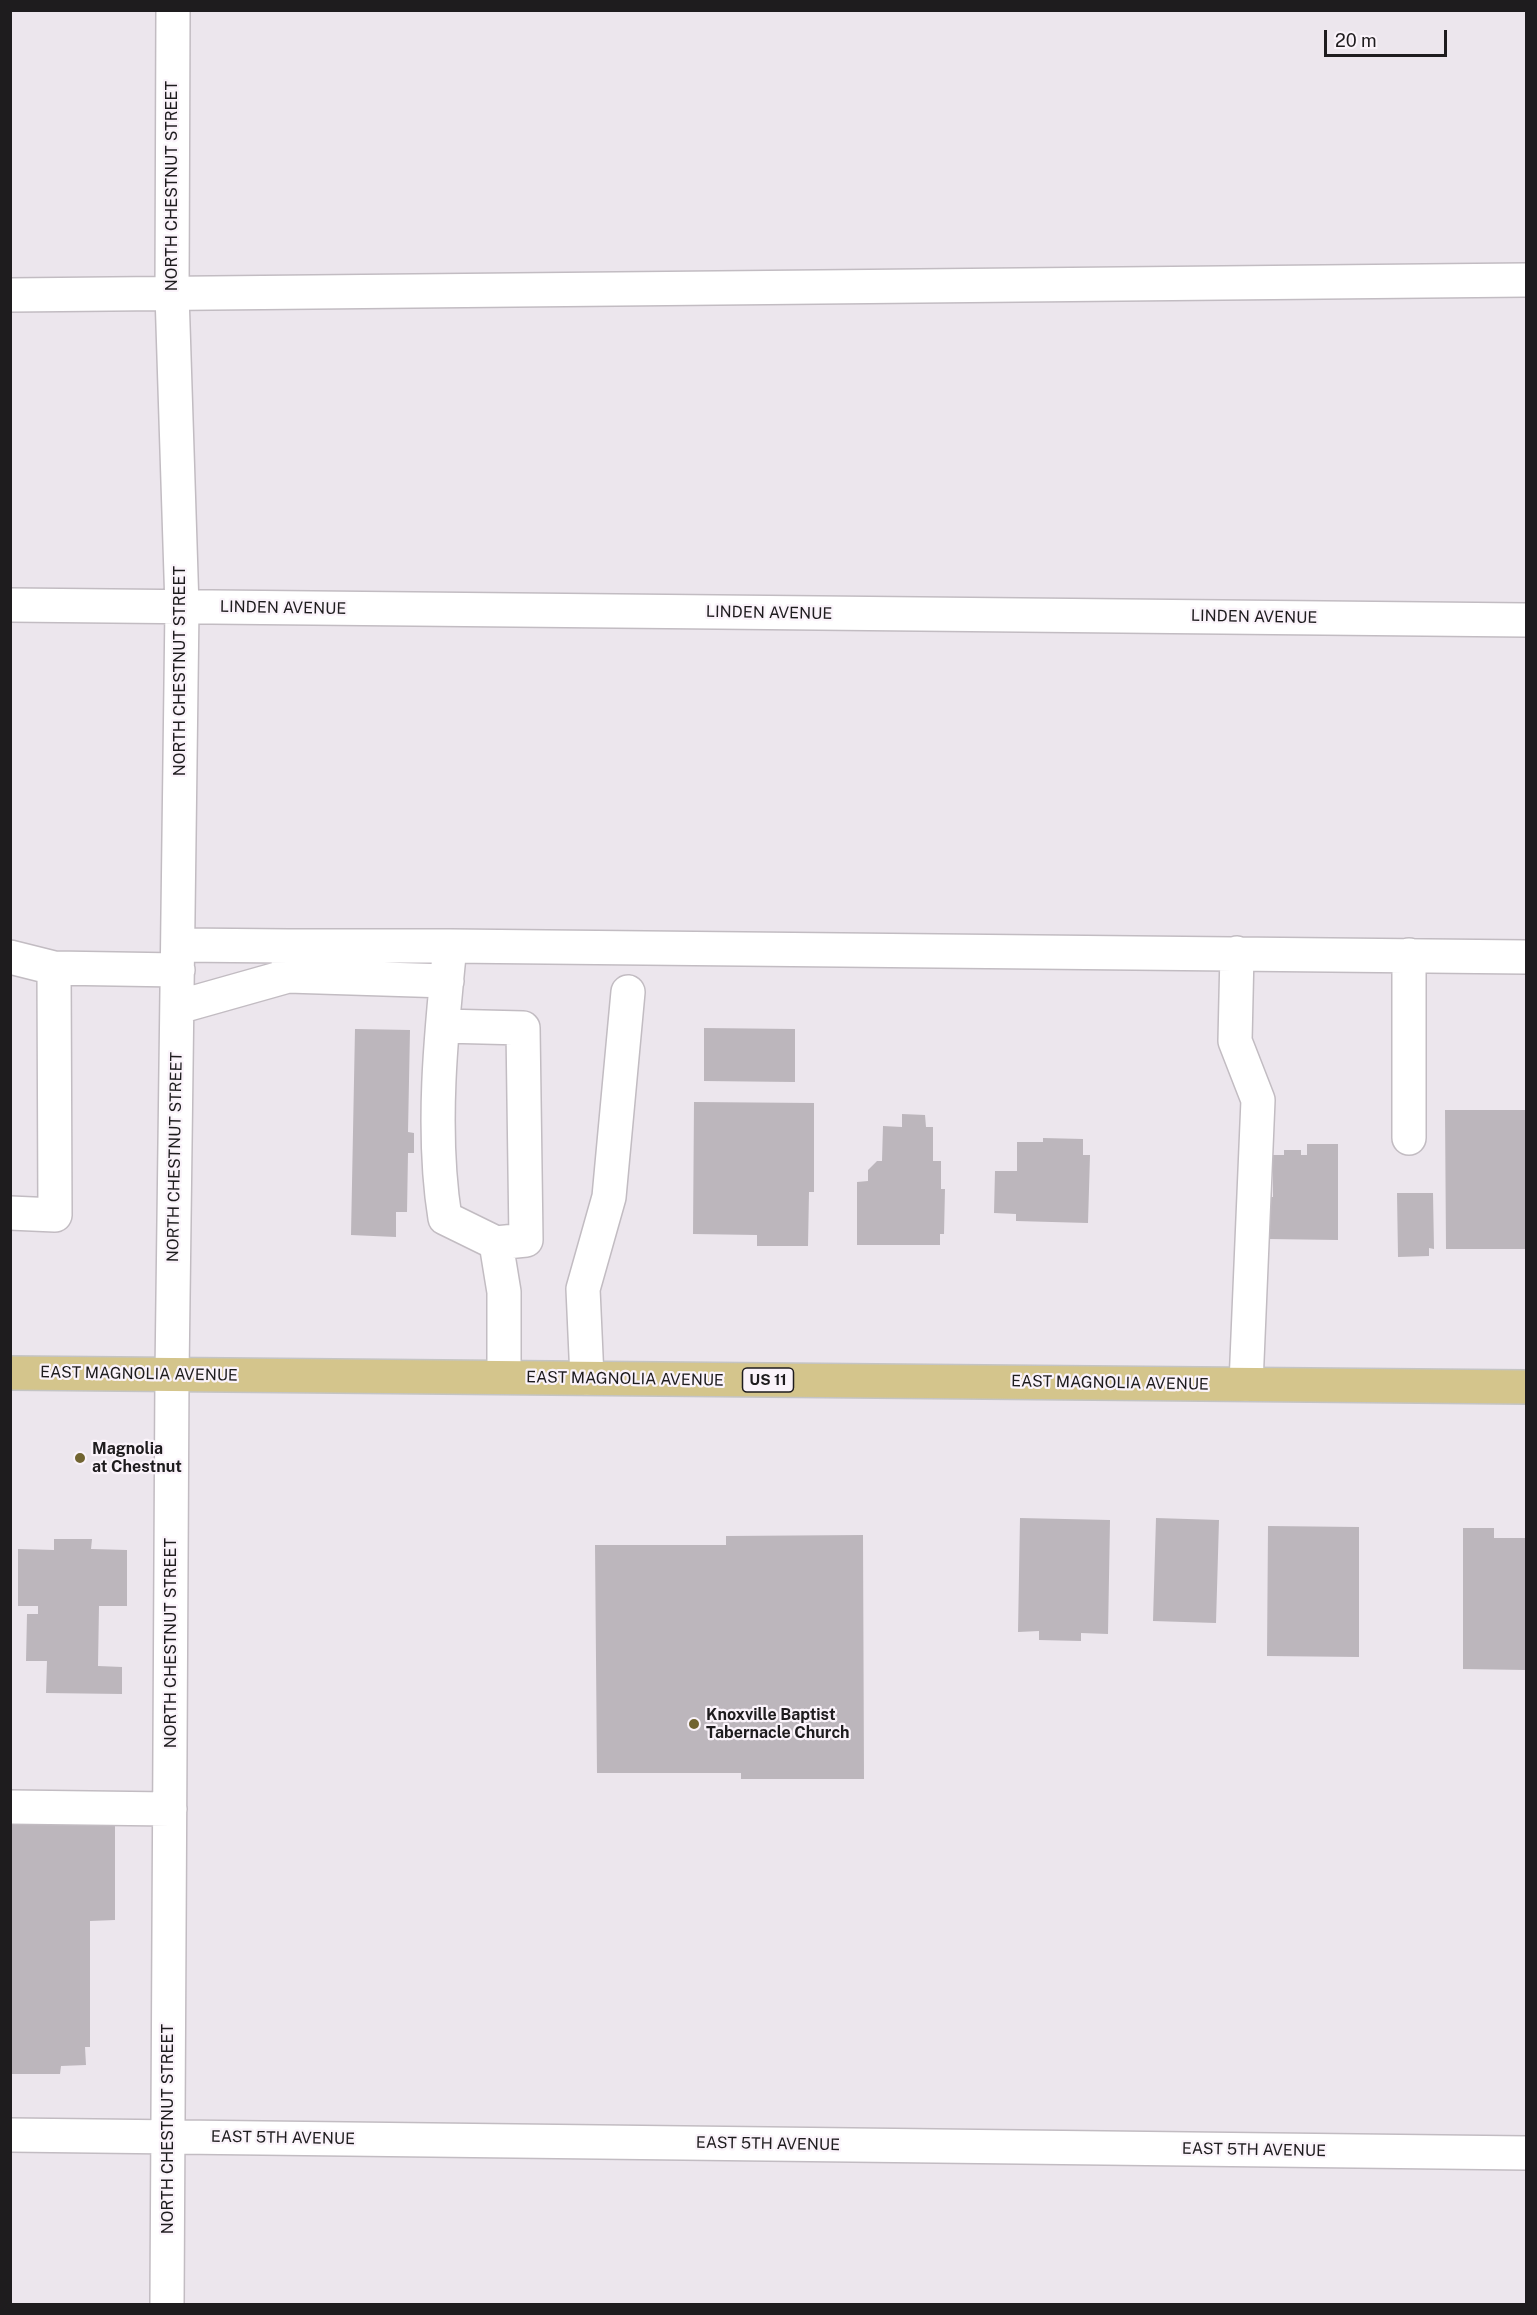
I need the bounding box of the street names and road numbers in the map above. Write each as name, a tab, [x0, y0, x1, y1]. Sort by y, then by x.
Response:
street label: NORTH CHESTNUT STREET	[162, 81, 182, 291]
street label: NORTH CHESTNUT STREET	[170, 566, 190, 776]
street label: LINDEN AVENUE	[220, 597, 346, 619]
street label: LINDEN AVENUE	[706, 602, 832, 624]
street label: LINDEN AVENUE	[1191, 606, 1317, 628]
street label: NORTH CHESTNUT STREET	[164, 1052, 186, 1262]
street label: EAST MAGNOLIA AVENUE	[40, 1363, 238, 1385]
street label: EAST MAGNOLIA AVENUE	[526, 1368, 724, 1390]
road number: US 11	[742, 1368, 794, 1392]
street label: EAST MAGNOLIA AVENUE	[1011, 1372, 1209, 1394]
street label: NORTH CHESTNUT STREET	[161, 1538, 181, 1748]
street label: NORTH CHESTNUT STREET	[158, 2024, 178, 2234]
street label: EAST 5TH AVENUE	[211, 2127, 355, 2149]
street label: EAST 5TH AVENUE	[696, 2133, 840, 2155]
street label: EAST 5TH AVENUE	[1182, 2139, 1326, 2161]

